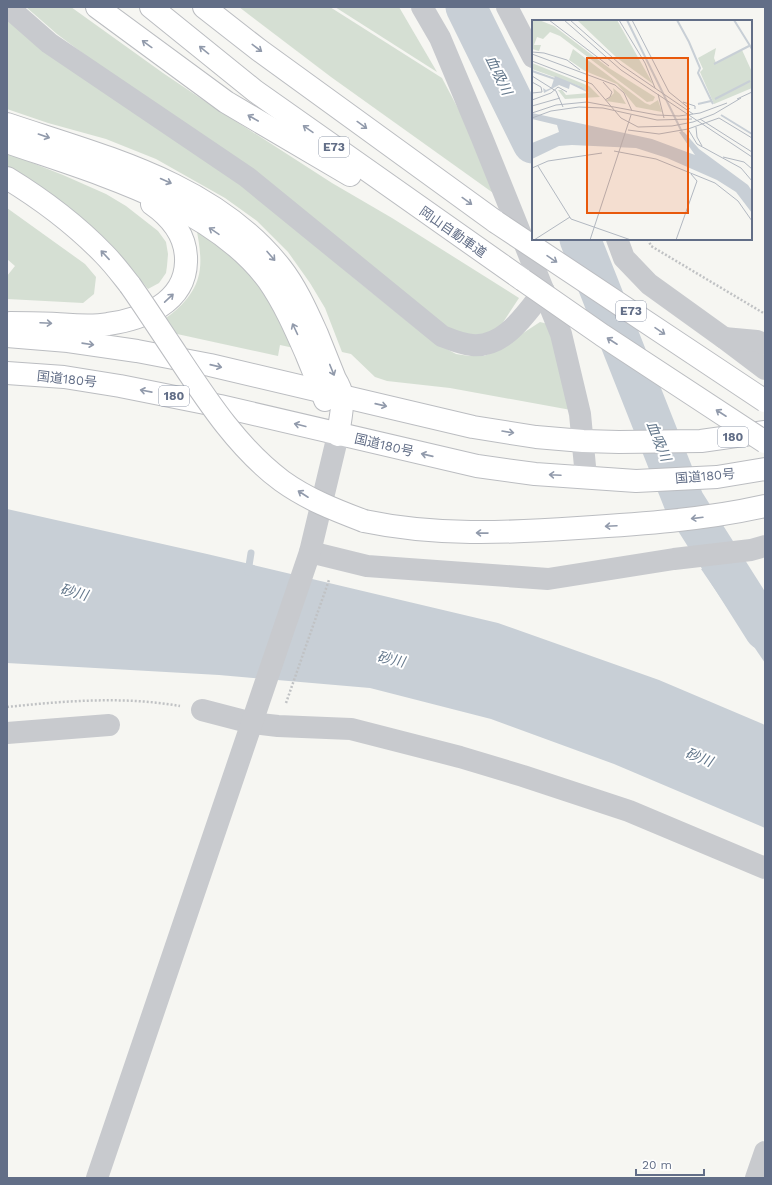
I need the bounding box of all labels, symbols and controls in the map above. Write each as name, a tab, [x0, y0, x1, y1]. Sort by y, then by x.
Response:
inset map	[532, 20, 752, 240]
one-way arrow	[142, 39, 153, 48]
one-way arrow	[251, 44, 262, 52]
one-way arrow	[199, 46, 209, 55]
water label: 血吸川	[483, 53, 516, 99]
one-way arrow	[247, 114, 259, 122]
one-way arrow	[356, 121, 367, 129]
one-way arrow	[302, 125, 313, 133]
one-way arrow	[38, 133, 50, 141]
road number: E73	[319, 137, 349, 157]
one-way arrow	[159, 178, 171, 185]
one-way arrow	[461, 197, 472, 205]
street label: 岡山自動車道	[417, 203, 489, 261]
one-way arrow	[208, 226, 220, 234]
one-way arrow	[101, 251, 110, 261]
one-way arrow	[266, 251, 276, 261]
one-way arrow	[546, 255, 557, 263]
one-way arrow	[164, 293, 174, 303]
road number: E73	[616, 301, 646, 321]
one-way arrow	[39, 320, 52, 327]
one-way arrow	[291, 324, 298, 336]
one-way arrow	[654, 327, 665, 335]
one-way arrow	[606, 337, 618, 345]
one-way arrow	[81, 340, 94, 348]
one-way arrow	[209, 363, 222, 371]
one-way arrow	[328, 364, 336, 376]
street label: 国道180号	[36, 368, 98, 390]
one-way arrow	[139, 386, 152, 394]
road number: 180	[159, 386, 189, 406]
one-way arrow	[374, 402, 387, 410]
one-way arrow	[716, 409, 727, 417]
water label: 血吸川	[644, 419, 675, 465]
one-way arrow	[294, 421, 307, 429]
road number: 180	[718, 427, 748, 447]
one-way arrow	[501, 429, 514, 437]
street label: 国道180号	[353, 431, 415, 459]
one-way arrow	[421, 450, 434, 458]
street label: 国道180号	[674, 466, 736, 486]
one-way arrow	[549, 472, 562, 479]
one-way arrow	[297, 489, 308, 498]
one-way arrow	[691, 514, 704, 522]
one-way arrow	[605, 523, 618, 530]
one-way arrow	[476, 529, 489, 537]
water label: 砂川	[58, 581, 92, 604]
water label: 砂川	[376, 648, 408, 670]
water label: 砂川	[683, 745, 717, 770]
scale bar	[636, 1151, 704, 1177]
text: 20 m	[642, 1158, 672, 1172]

